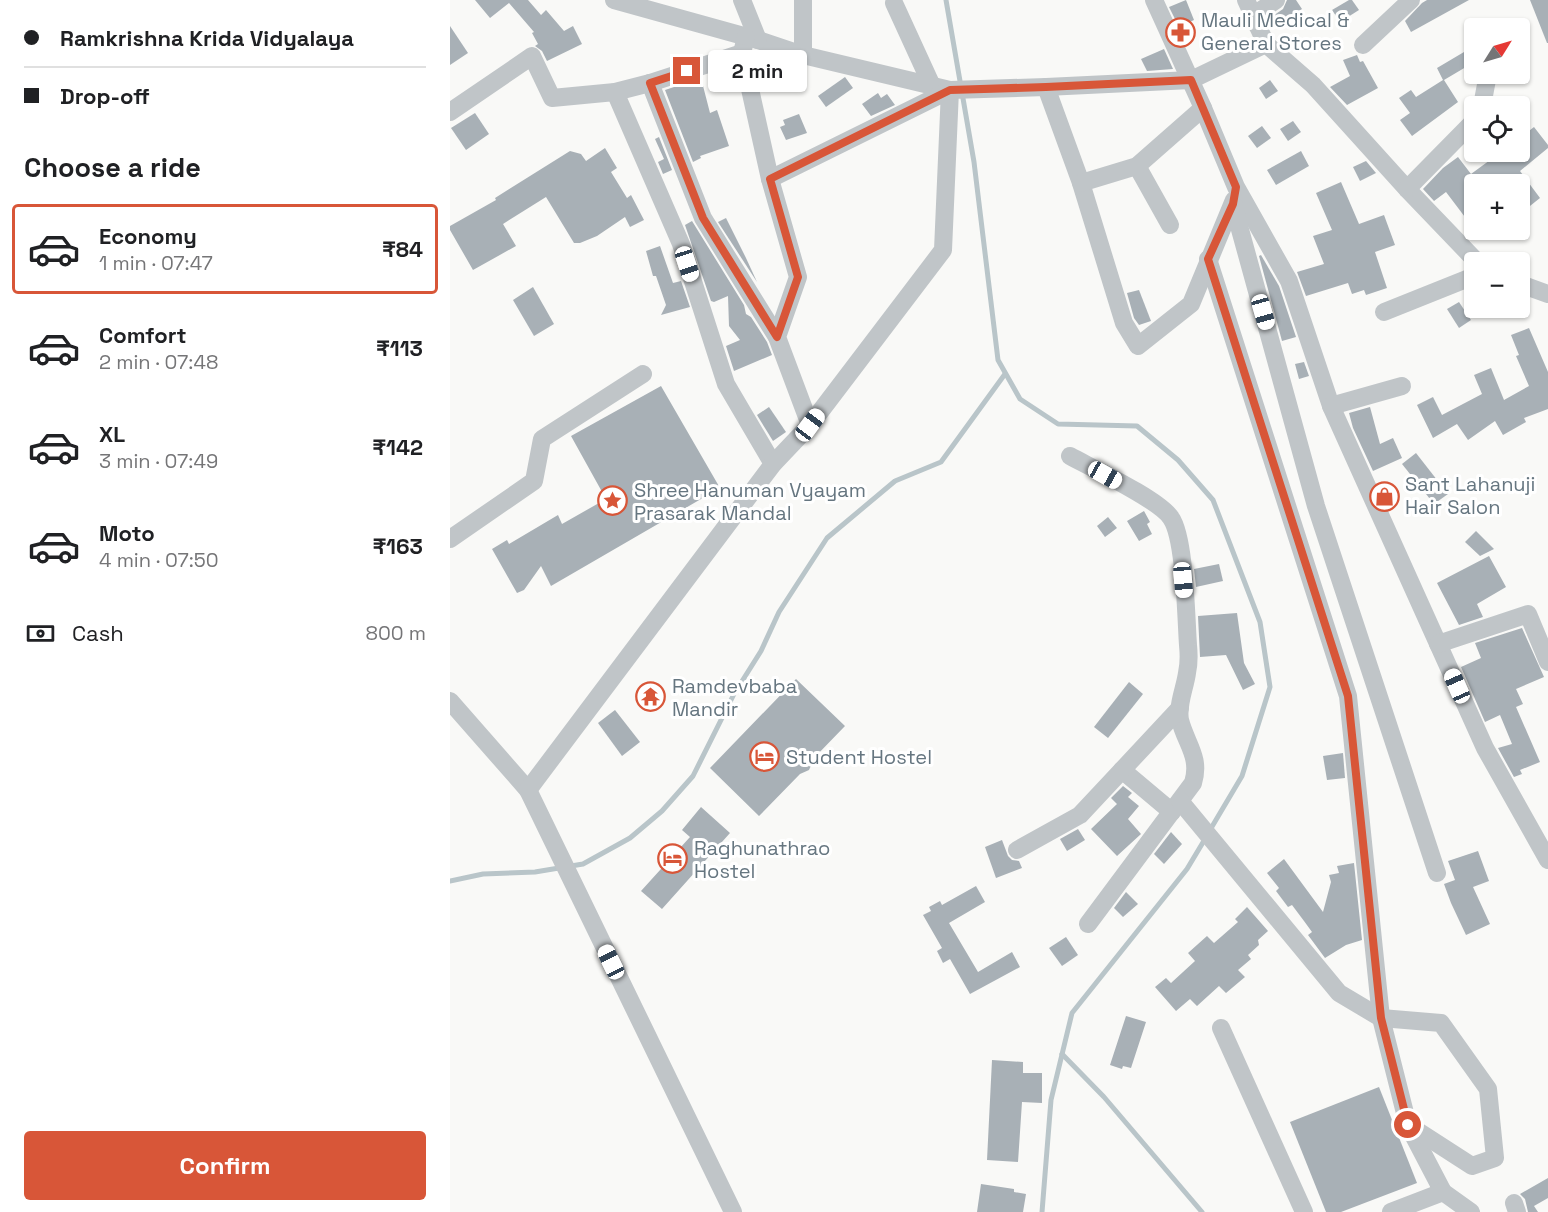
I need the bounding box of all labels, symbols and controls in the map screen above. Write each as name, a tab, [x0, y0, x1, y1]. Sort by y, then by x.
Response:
place label: Mauli Medical & General Stores	[1201, 7, 1349, 56]
pharmacy icon: Mauli Medical & General Stores	[1164, 16, 1196, 48]
north arrow	[1464, 18, 1530, 84]
map controls	[1464, 18, 1530, 318]
text: Ramkrishna Krida Vidyalaya	[60, 24, 354, 52]
callout: 2 min	[708, 50, 807, 92]
route end	[673, 57, 700, 84]
text: 2 min	[732, 58, 783, 84]
text: Drop-off	[60, 82, 150, 110]
button: locate	[1464, 96, 1530, 162]
text: Choose a ride	[24, 150, 201, 185]
button: +	[1464, 174, 1530, 240]
icon: car	[27, 222, 81, 276]
text: Economy	[99, 222, 197, 250]
text: ₹84	[382, 235, 423, 263]
car	[673, 244, 701, 284]
text: 1 min · 07:47	[99, 250, 213, 276]
button: −	[1464, 252, 1530, 318]
car	[1249, 292, 1277, 332]
icon: car	[27, 321, 81, 375]
text: Comfort	[99, 321, 187, 349]
text: ₹113	[376, 334, 423, 362]
text: 2 min · 07:48	[99, 349, 218, 375]
car	[792, 405, 828, 445]
icon: car	[27, 420, 81, 474]
text: XL	[99, 420, 125, 448]
text: ₹142	[372, 433, 423, 461]
text: 3 min · 07:49	[99, 448, 218, 474]
car	[1085, 458, 1125, 492]
place label: Sant Lahanuji Hair Salon	[1405, 471, 1535, 520]
place label: Shree Hanuman Vyayam Prasarak Mandal	[634, 477, 866, 526]
shop icon: Sant Lahanuji Hair Salon	[1368, 480, 1400, 512]
place icon: Shree Hanuman Vyayam Prasarak Mandal	[597, 485, 629, 517]
icon: car	[27, 519, 81, 573]
text: Moto	[99, 519, 155, 547]
text: ₹163	[372, 532, 423, 560]
text: 4 min · 07:50	[99, 547, 219, 573]
car	[1172, 561, 1194, 599]
icon: cash	[24, 617, 57, 650]
text: Cash	[72, 619, 124, 647]
text: 800 m	[366, 620, 426, 646]
car	[1441, 666, 1473, 706]
place label: Ramdevbaba Mandir	[672, 673, 797, 722]
temple icon: Ramdevbaba Mandir	[635, 681, 667, 713]
hotel icon: Student Hostel	[749, 741, 781, 773]
place label: Student Hostel	[786, 744, 932, 770]
place label: Raghunathrao Hostel	[694, 835, 830, 884]
hotel icon: Raghunathrao Hostel	[657, 843, 689, 875]
car	[595, 942, 627, 982]
route start	[1394, 1111, 1421, 1138]
button: Confirm	[24, 1131, 426, 1200]

